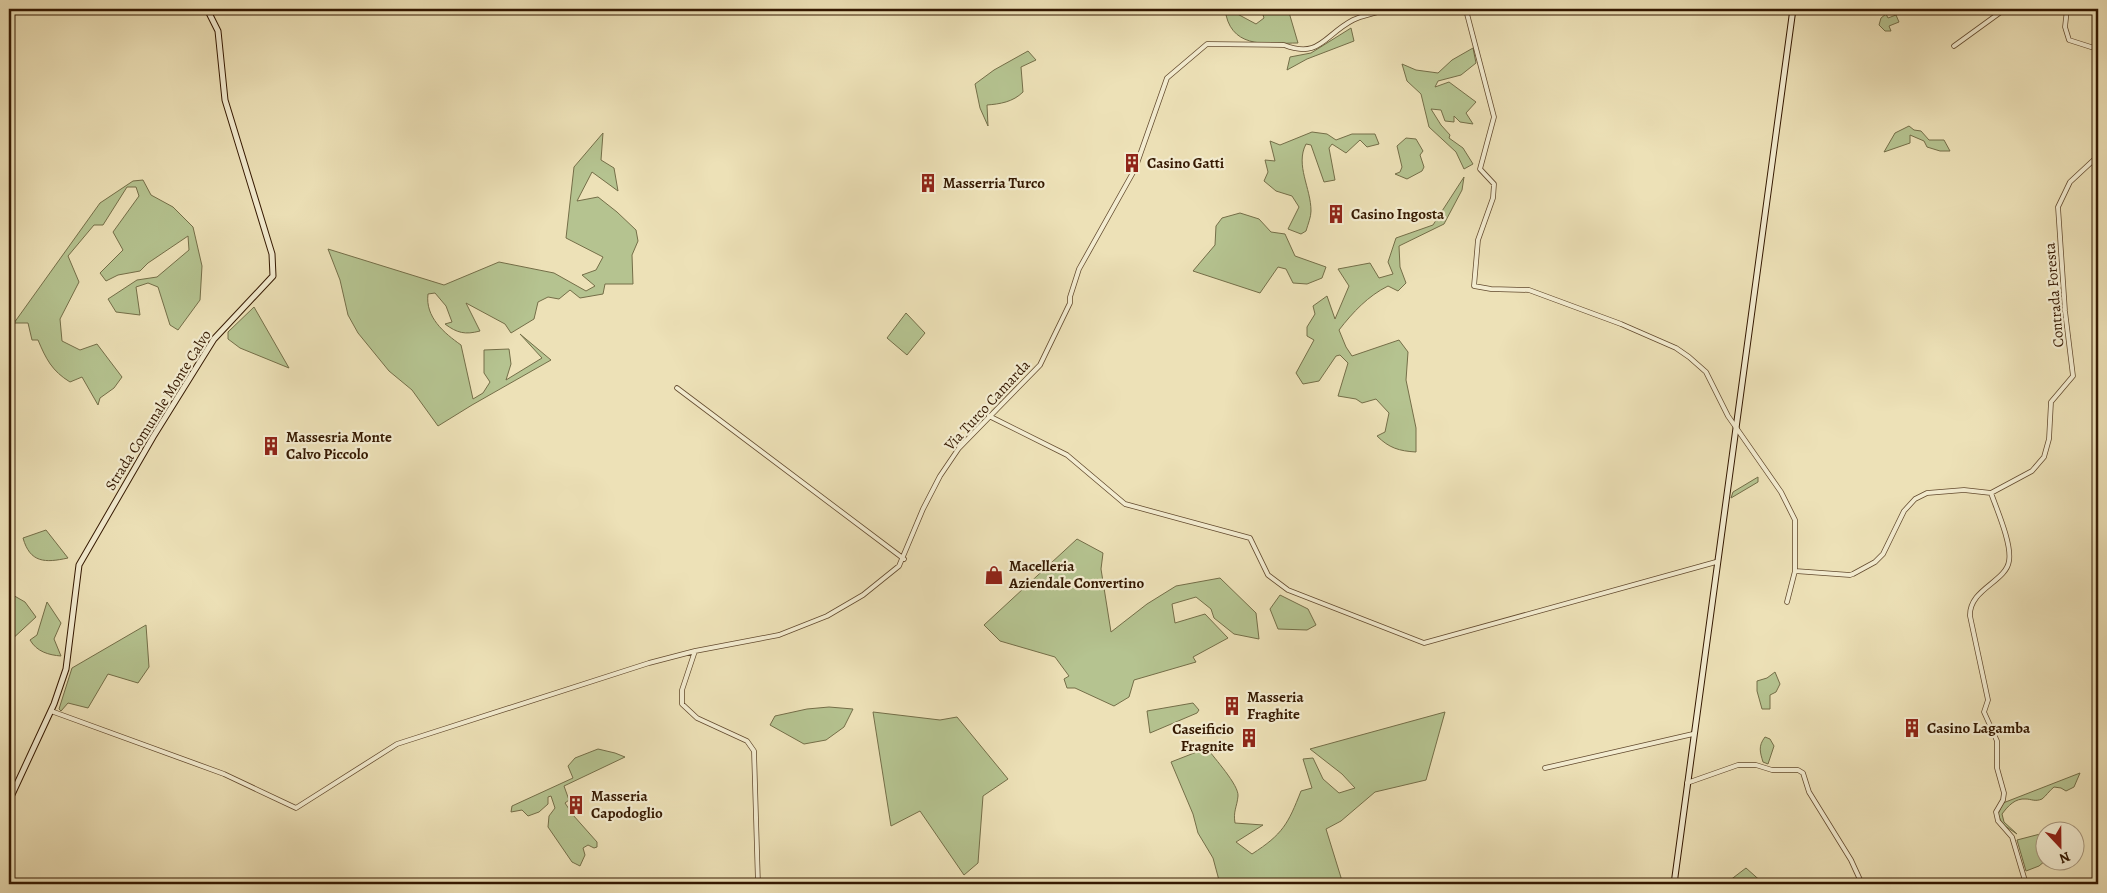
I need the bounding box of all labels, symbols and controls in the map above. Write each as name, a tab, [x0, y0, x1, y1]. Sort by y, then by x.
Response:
building icon: Casino Gatti	[1121, 152, 1143, 174]
place label: Casino Gatti	[1147, 153, 1225, 173]
building icon: Masserria Turco	[917, 172, 939, 194]
place label: Masserria Turco	[943, 173, 1045, 193]
building icon: Casino Ingosta	[1325, 203, 1347, 225]
place label: Casino Ingosta	[1351, 204, 1445, 224]
street label: Contrada Foresta	[2039, 242, 2069, 348]
street label: Strada Comunale Monte Calvo	[100, 326, 216, 494]
street label: Via Turco Camarda	[939, 355, 1034, 455]
place label: Massesria Monte Calvo Piccolo	[286, 427, 392, 464]
building icon: Massesria Monte Calvo Piccolo	[260, 435, 282, 457]
place label: Macelleria Aziendale Convertino	[1008, 556, 1144, 593]
shop icon: Macelleria Aziendale Convertino	[983, 564, 1005, 586]
place label: Masseria Fraghite	[1247, 687, 1304, 724]
building icon: Masseria Fraghite	[1221, 695, 1243, 717]
building icon: Casino Lagamba	[1901, 717, 1923, 739]
place label: Casino Lagamba	[1927, 718, 2031, 738]
place label: Caseificio Fragnite	[1172, 719, 1234, 756]
building icon: Caseificio Fragnite	[1238, 727, 1260, 749]
place label: Masseria Capodoglio	[591, 786, 663, 823]
building icon: Masseria Capodoglio	[565, 794, 587, 816]
north arrow	[2034, 820, 2084, 870]
text: N	[2056, 847, 2073, 868]

